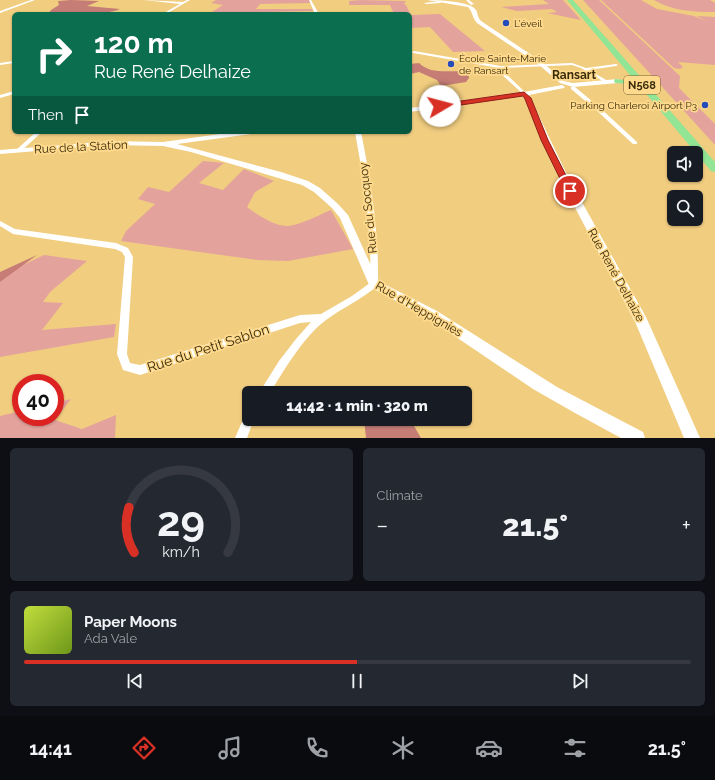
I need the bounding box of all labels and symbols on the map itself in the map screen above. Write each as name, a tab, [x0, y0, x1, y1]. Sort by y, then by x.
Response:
marker: L'éveil	[501, 18, 511, 28]
place label: L'éveil	[514, 18, 542, 29]
place label: École Sainte-Marie de Ransart	[459, 53, 546, 76]
marker: École Sainte-Marie de Ransart	[446, 59, 456, 69]
district label: Ransart	[552, 68, 596, 82]
road number: N568	[624, 76, 660, 94]
position arrow	[419, 85, 461, 127]
place label: Parking Charleroi Airport P3	[570, 100, 697, 111]
marker: Parking Charleroi Airport P3	[700, 100, 710, 110]
street label: Rue de la Station	[34, 138, 128, 156]
street label: Rue du Socquoy	[356, 161, 380, 254]
pin	[553, 174, 587, 208]
street label: Rue René Delhaize	[585, 226, 647, 324]
street label: Rue d'Heppignies	[373, 278, 465, 340]
street label: Rue du Petit Sablon	[145, 321, 271, 375]
speed limit sign: 40	[12, 374, 64, 426]

